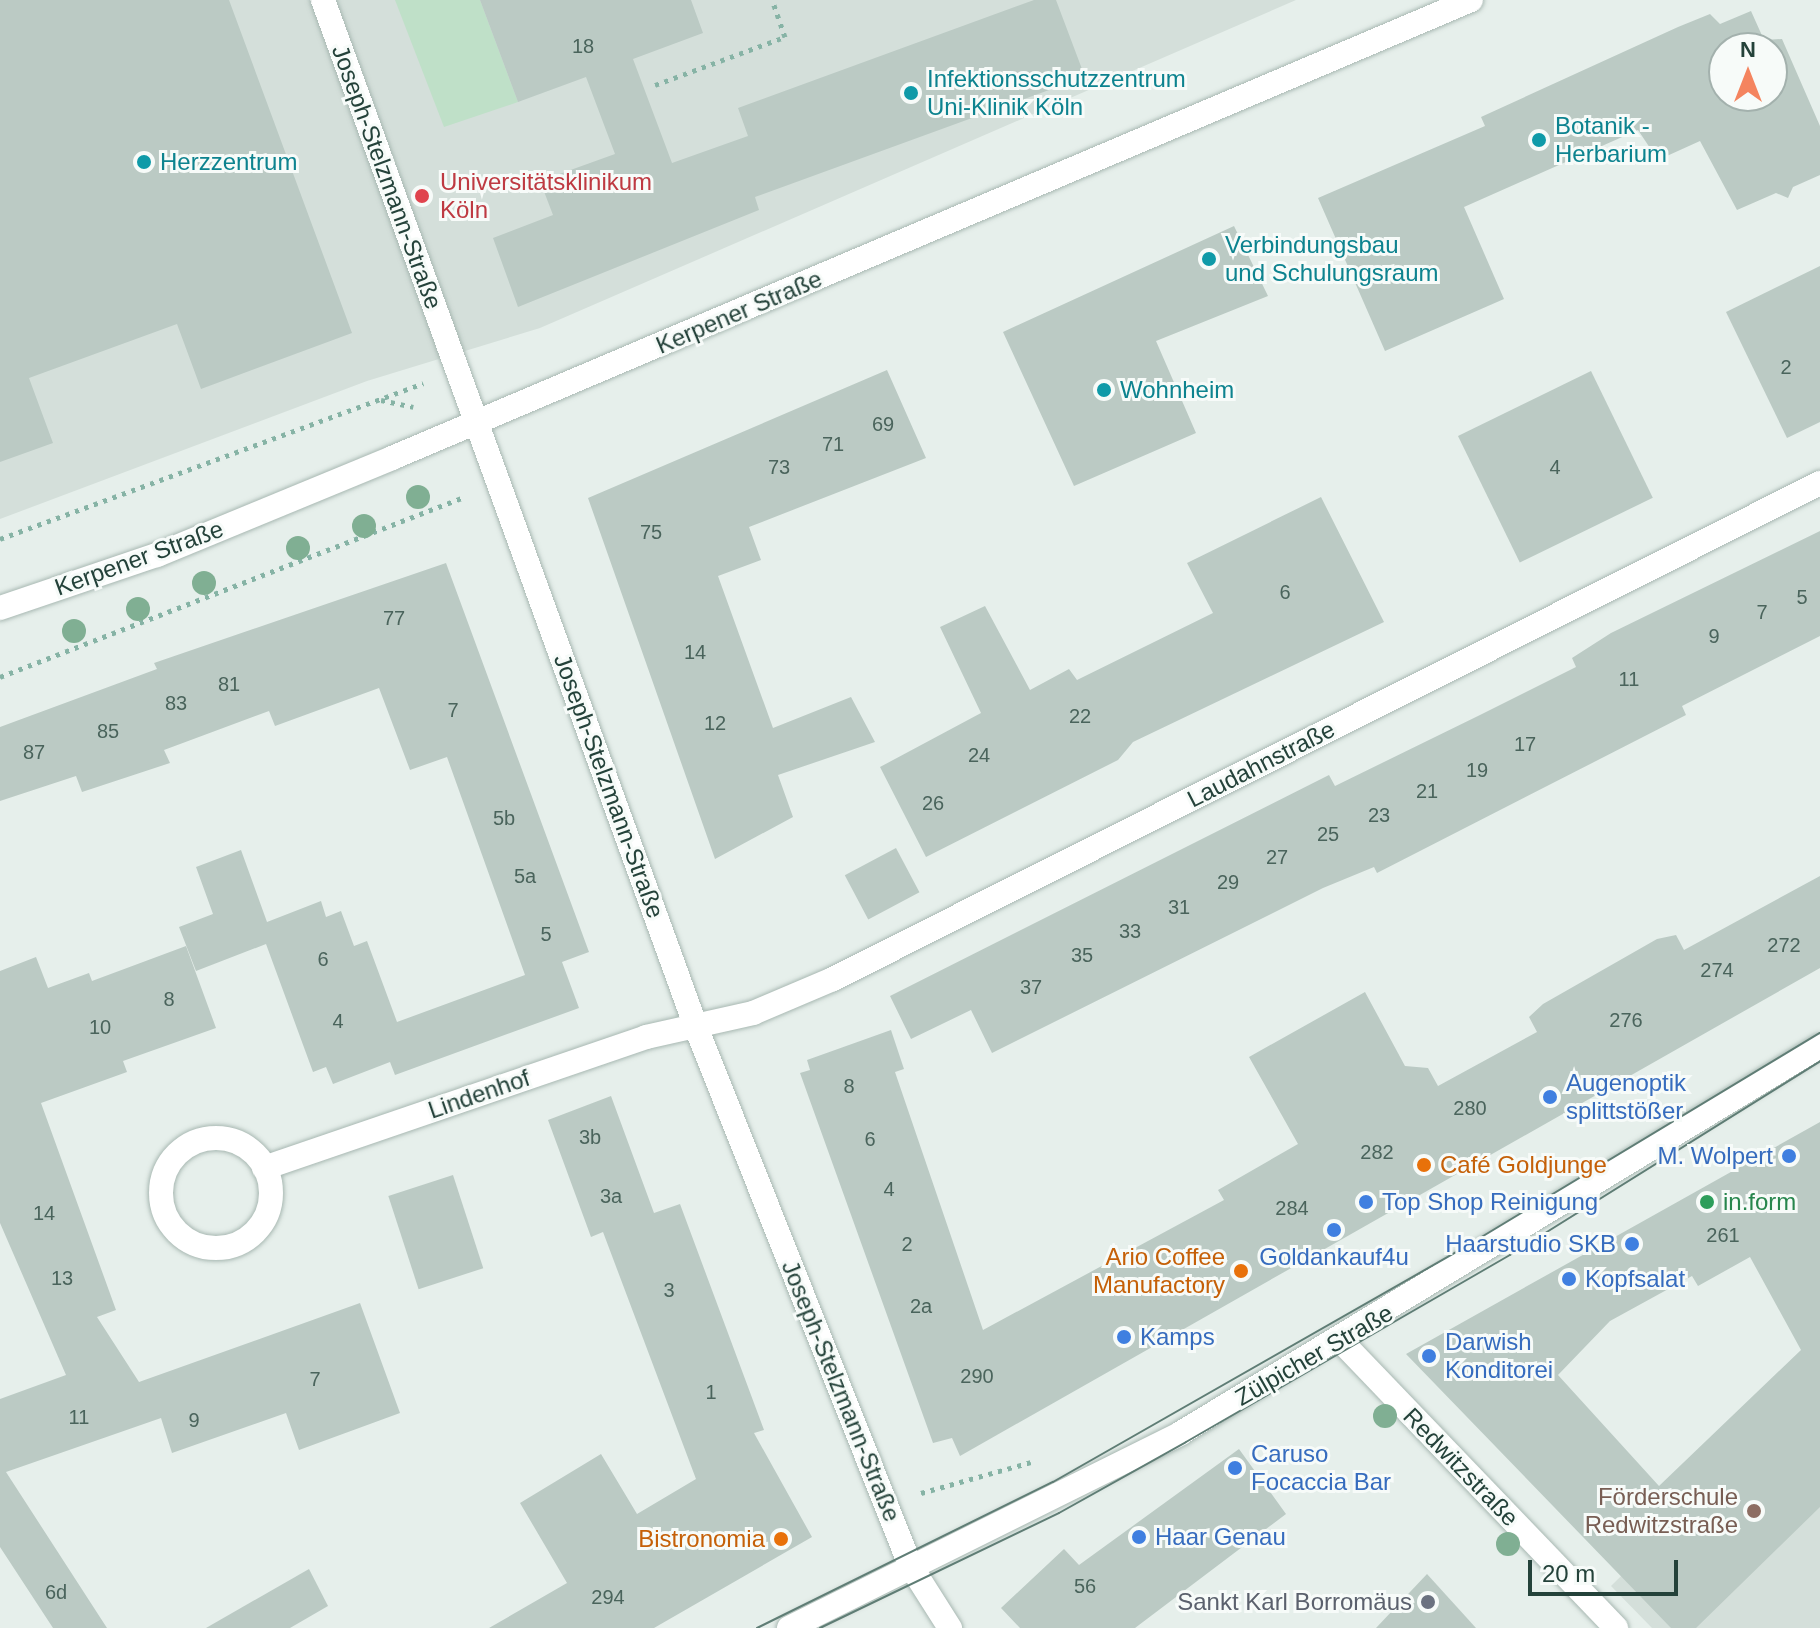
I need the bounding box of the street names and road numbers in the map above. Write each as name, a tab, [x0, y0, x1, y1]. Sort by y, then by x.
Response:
street label: Joseph-Stelzmann-Straße	[326, 41, 448, 313]
street label: Kerpener Straße	[652, 264, 826, 360]
street label: Kerpener Straße	[51, 514, 227, 602]
street label: Joseph-Stelzmann-Straße	[548, 650, 670, 922]
street label: Laudahnstraße	[1183, 715, 1339, 813]
street label: Lindenhof	[424, 1063, 534, 1125]
street label: Joseph-Stelzmann-Straße	[775, 1256, 907, 1526]
street label: Zülpicher Straße	[1230, 1298, 1398, 1412]
street label: Redwitzstraße	[1397, 1402, 1525, 1532]

